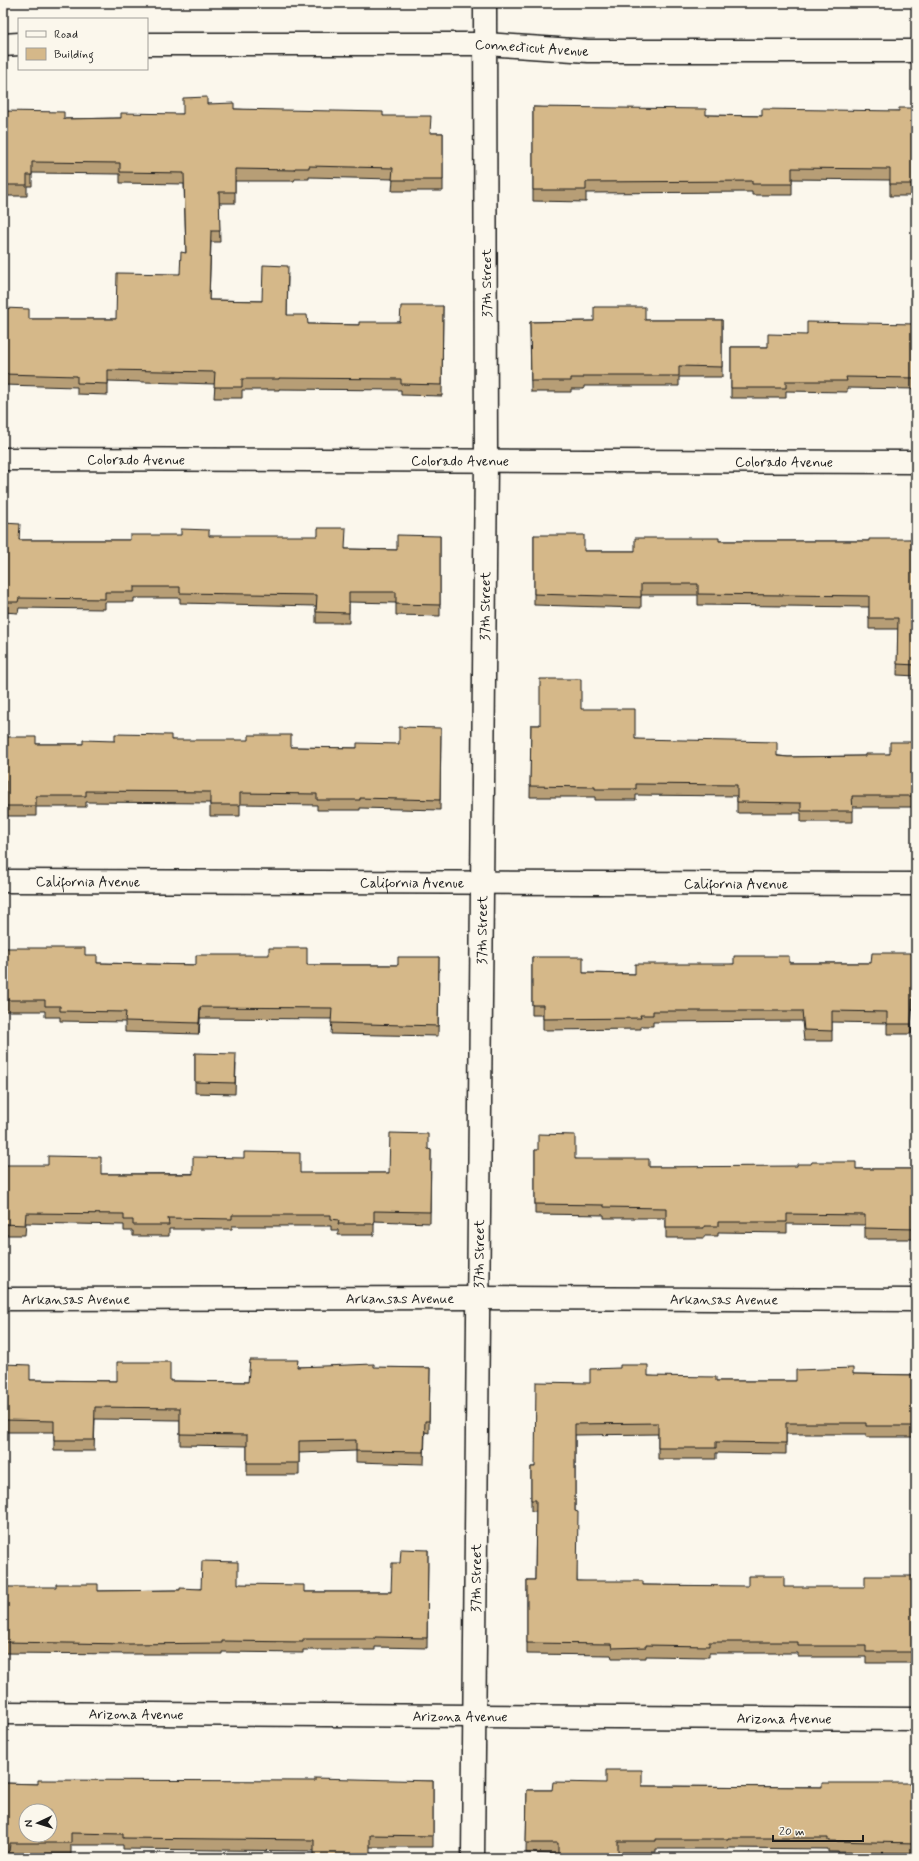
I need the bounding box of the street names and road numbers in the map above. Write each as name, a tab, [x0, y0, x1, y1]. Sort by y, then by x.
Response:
street label: Connecticut Avenue	[475, 36, 590, 61]
street label: 37th Street	[478, 248, 496, 318]
street label: Colorado Avenue	[87, 451, 185, 470]
street label: Colorado Avenue	[411, 452, 509, 471]
street label: Colorado Avenue	[735, 453, 833, 472]
street label: 37th Street	[476, 571, 495, 641]
street label: California Avenue	[36, 873, 141, 893]
street label: California Avenue	[360, 874, 465, 894]
street label: California Avenue	[684, 875, 789, 895]
street label: 37th Street	[473, 895, 492, 965]
street label: 37th Street	[470, 1219, 489, 1289]
street label: Arkansas Avenue	[346, 1290, 454, 1308]
street label: Arkansas Avenue	[22, 1291, 130, 1309]
street label: Arkansas Avenue	[670, 1291, 778, 1309]
street label: 37th Street	[467, 1543, 486, 1613]
street label: Arizona Avenue	[88, 1706, 184, 1724]
street label: Arizona Avenue	[412, 1708, 508, 1726]
street label: Arizona Avenue	[736, 1710, 832, 1728]

